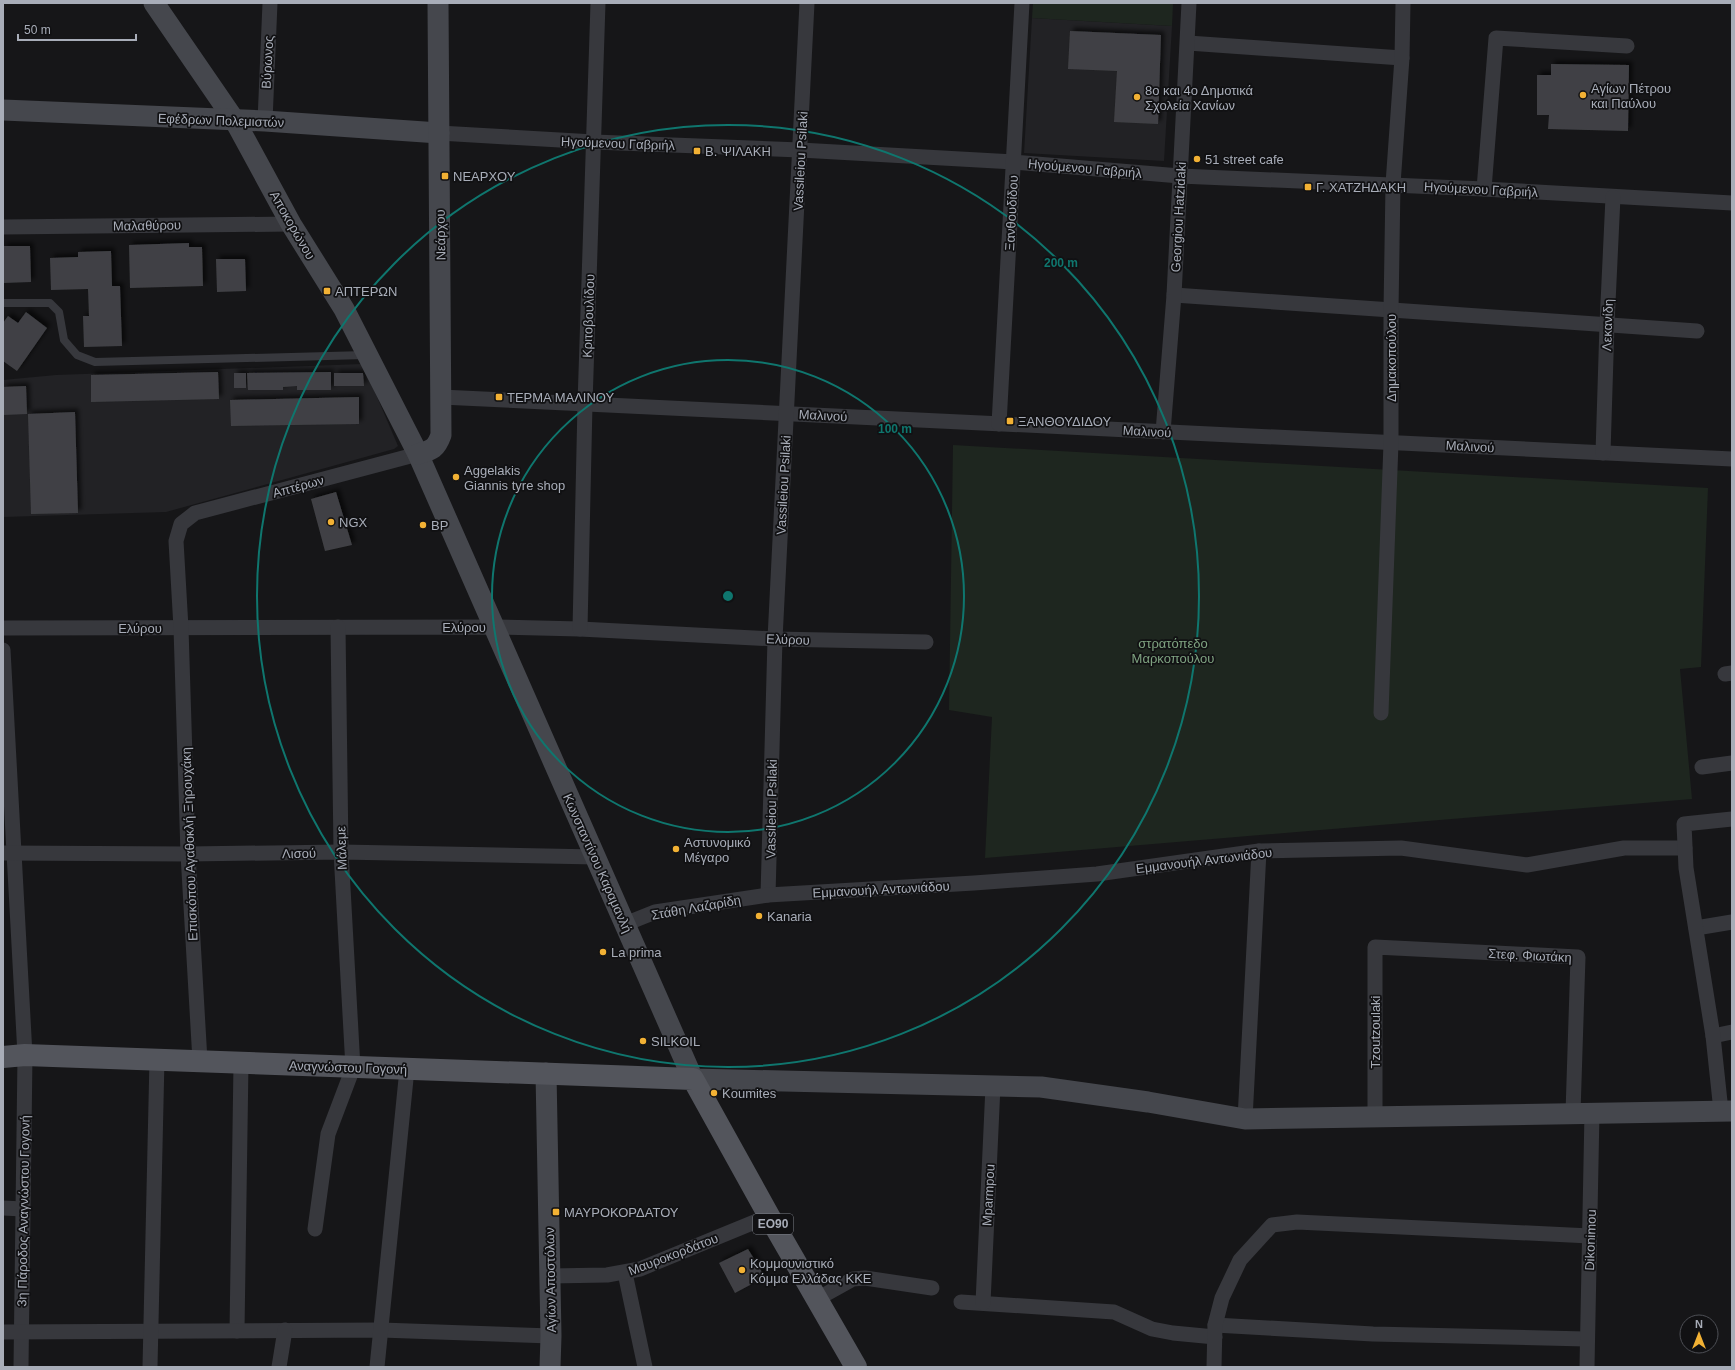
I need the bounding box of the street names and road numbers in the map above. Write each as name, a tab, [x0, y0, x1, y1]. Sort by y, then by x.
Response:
street label: Βύρωνος	[259, 35, 276, 89]
street label: Εφέδρων Πολεμιστών	[158, 111, 284, 130]
street label: Vassileiou Psilaki	[790, 111, 811, 211]
street label: Ηγούμενου Γαβριήλ	[561, 134, 676, 153]
street label: Ηγούμενου Γαβριήλ	[1027, 156, 1143, 181]
street label: Georgiou Hatzidaki	[1168, 161, 1189, 273]
street label: Ξανθουδίδου	[1002, 175, 1021, 251]
street label: Ηγούμενου Γαβριήλ	[1424, 179, 1539, 200]
street label: Αποκορώνου	[267, 188, 318, 262]
street label: Νεάρχου	[433, 209, 448, 261]
street label: Μαλαθύρου	[113, 217, 181, 234]
street label: Κριτοβουλίδου	[580, 274, 597, 358]
street label: Λεκανίδη	[1599, 299, 1616, 351]
street label: Δημακοπούλου	[1384, 314, 1399, 402]
street label: Μαλινού	[798, 407, 848, 424]
street label: Μαλινού	[1122, 423, 1172, 440]
street label: Vassileiou Psilaki	[773, 435, 794, 535]
street label: Μαλινού	[1445, 438, 1495, 455]
street label: Απτέρων	[271, 472, 325, 501]
street label: Ελύρου	[442, 620, 486, 635]
street label: Ελύρου	[118, 621, 162, 636]
street label: Ελύρου	[766, 631, 810, 648]
street label: Επισκόπου Αγαθοκλή Ξηρουχάκη	[179, 747, 200, 941]
street label: Vassileiou Psilaki	[763, 759, 780, 859]
street label: Κωνσταντίνου Καραμανλή	[560, 791, 635, 935]
street label: Μάλεμε	[333, 826, 350, 870]
street label: Εμμανουήλ Αντωνιάδου	[1135, 845, 1273, 876]
street label: Λισού	[282, 846, 316, 861]
street label: Εμμανουήλ Αντωνιάδου	[812, 878, 950, 901]
street label: Στάθη Λαζαρίδη	[650, 892, 742, 923]
street label: Στεφ. Φιωτάκη	[1488, 946, 1572, 965]
street label: Tzoutzoulaki	[1368, 995, 1383, 1068]
street label: Αναγνώστου Γογονή	[289, 1058, 407, 1077]
street label: 3η Πάροδος Αναγνώστου Γογονή	[14, 1115, 33, 1307]
street label: Mparmpou	[979, 1164, 998, 1226]
street label: Dikonimou	[1582, 1209, 1599, 1271]
road number: ΕΟ90	[753, 1214, 793, 1234]
street label: Αγίων Αποστόλων	[542, 1227, 559, 1333]
street label: Μαυροκορδάτου	[626, 1230, 720, 1279]

